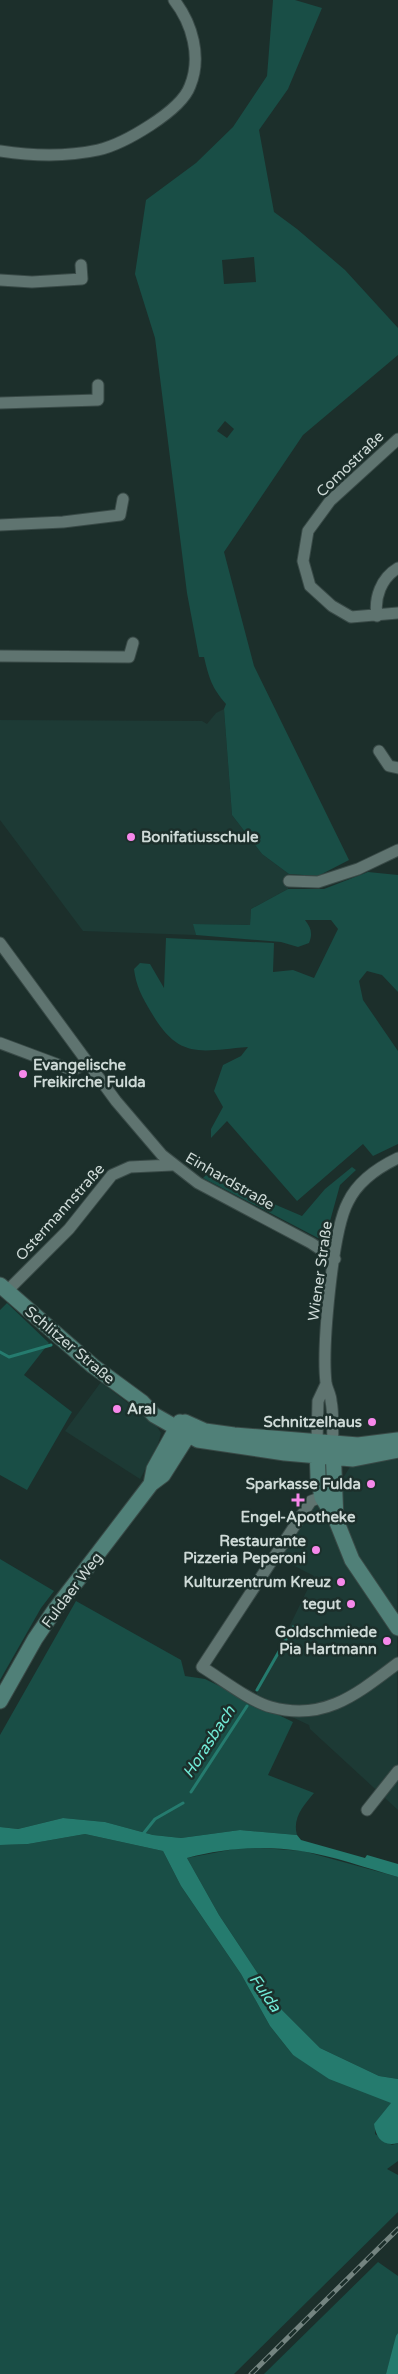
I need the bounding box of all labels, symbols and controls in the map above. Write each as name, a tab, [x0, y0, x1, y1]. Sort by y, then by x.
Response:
street label: Comostraße	[313, 427, 387, 501]
place label: Bonifatiusschule	[141, 828, 259, 846]
marker: Bonifatiusschule	[125, 831, 137, 843]
place label: Evangelische Freikirche Fulda	[33, 1056, 146, 1091]
marker: Evangelische Freikirche Fulda	[17, 1068, 29, 1080]
street label: Einhardstraße	[182, 1148, 278, 1214]
street label: Ostermannstraße	[12, 1160, 108, 1264]
street label: Wiener Straße	[304, 1220, 336, 1322]
street label: Schlitzer Straße	[21, 1302, 119, 1388]
place label: Aral	[127, 1400, 156, 1418]
marker: Aral	[111, 1403, 123, 1415]
place label: Schnitzelhaus	[263, 1413, 362, 1431]
marker: Schnitzelhaus	[366, 1416, 378, 1428]
place label: Sparkasse Fulda	[246, 1475, 361, 1494]
marker: Sparkasse Fulda	[365, 1478, 377, 1490]
marker: Engel-Apotheke	[292, 1494, 304, 1506]
place label: Engel-Apotheke	[241, 1508, 356, 1527]
place label: Restaurante Pizzeria Peperoni	[183, 1532, 307, 1568]
marker: Restaurante Pizzeria Peperoni	[310, 1544, 322, 1556]
street label: Fuldaer Weg	[38, 1549, 106, 1631]
place label: Kulturzentrum Kreuz	[184, 1573, 332, 1591]
marker: Kulturzentrum Kreuz	[335, 1576, 347, 1588]
place label: tegut	[302, 1595, 341, 1614]
marker: tegut	[345, 1598, 357, 1610]
place label: Goldschmiede Pia Hartmann	[275, 1623, 377, 1658]
marker: Goldschmiede Pia Hartmann	[381, 1635, 393, 1647]
water label: Horasbach	[178, 1701, 240, 1782]
water label: Fulda	[245, 1970, 286, 2017]

